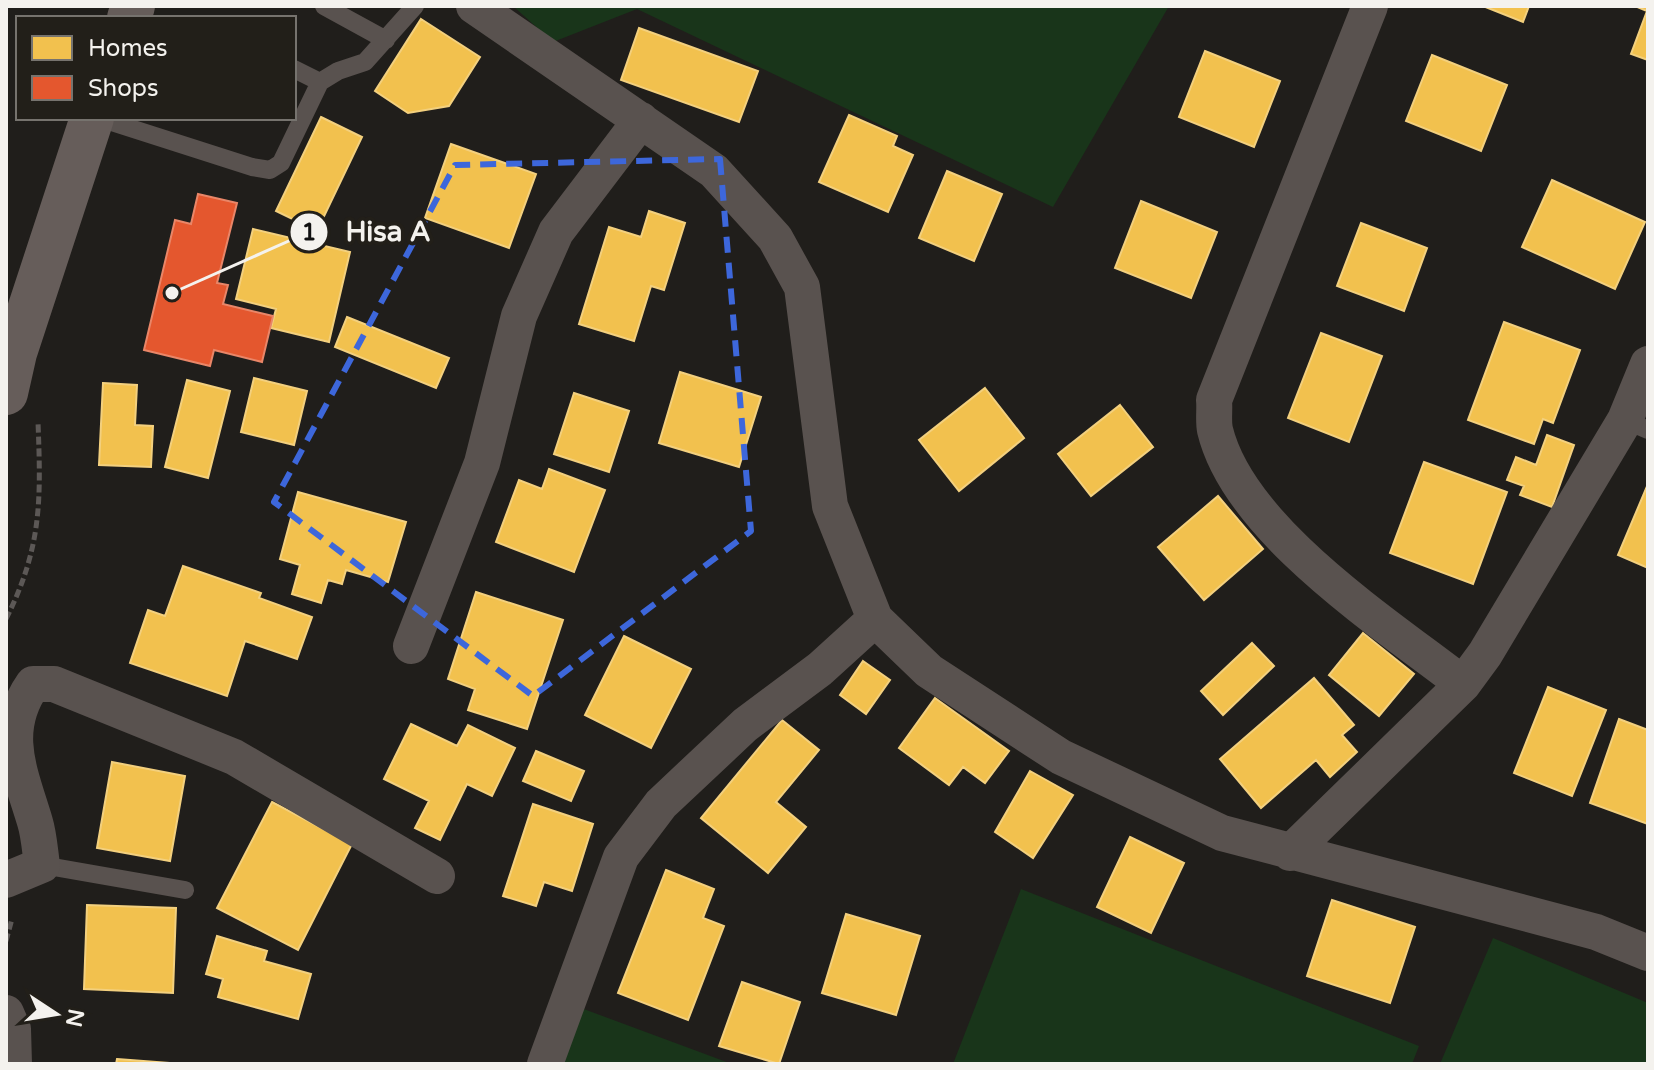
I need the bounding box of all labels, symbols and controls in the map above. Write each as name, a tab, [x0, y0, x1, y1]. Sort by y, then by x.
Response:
legend	[16, 16, 296, 120]
text: Homes	[88, 34, 168, 63]
text: Shops	[88, 74, 158, 103]
callout: Hisa A	[289, 206, 446, 258]
text: Hisa A	[345, 215, 431, 249]
text: 1	[301, 218, 317, 247]
north arrow	[16, 974, 96, 1054]
text: N	[60, 1007, 89, 1029]

